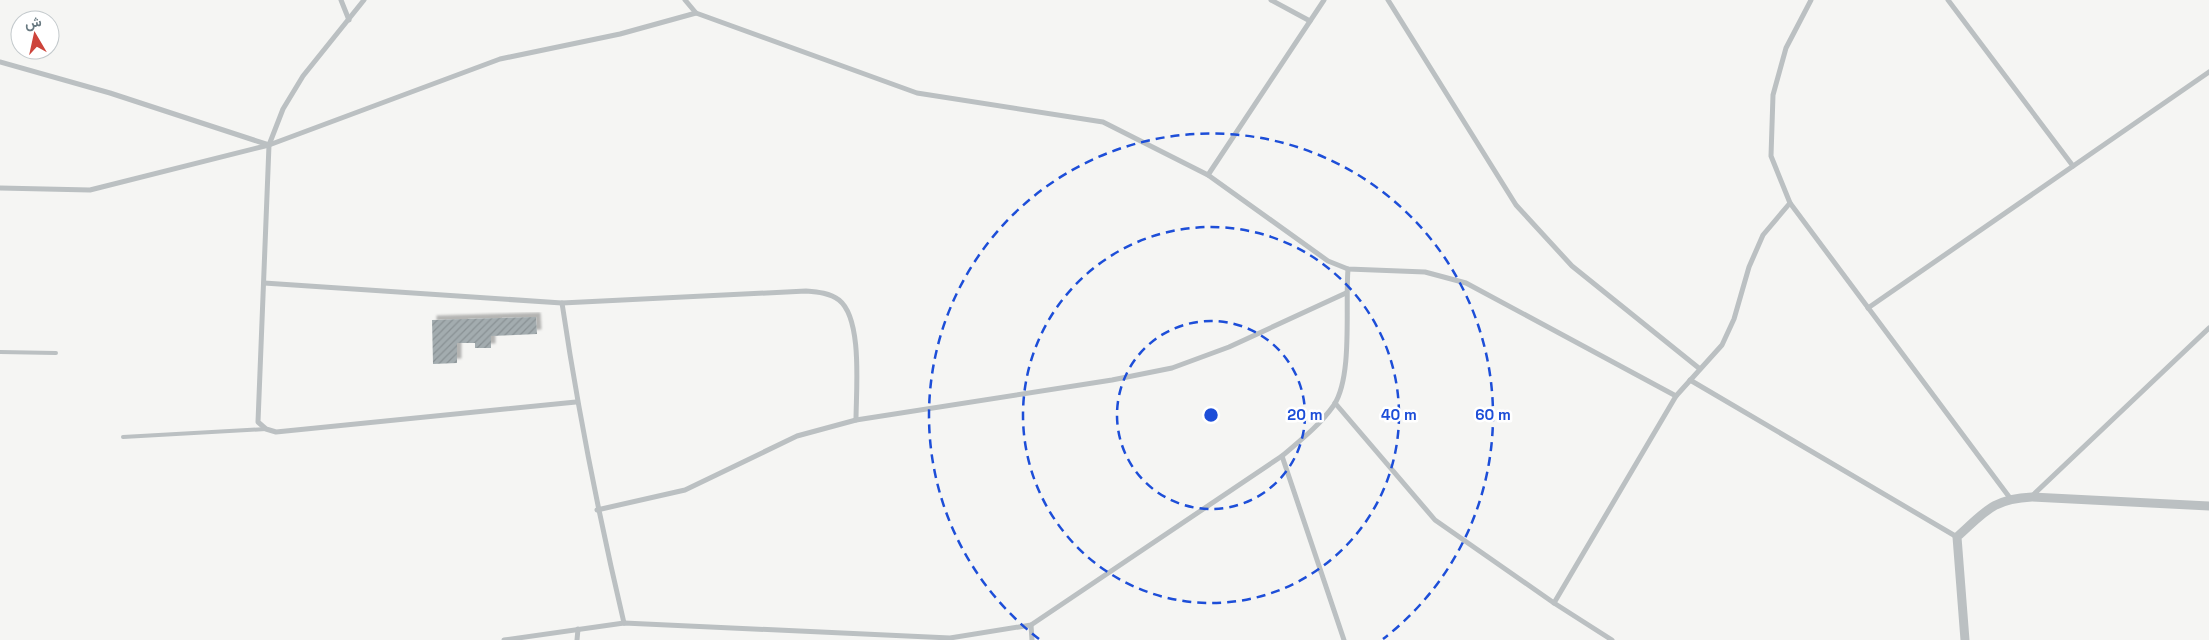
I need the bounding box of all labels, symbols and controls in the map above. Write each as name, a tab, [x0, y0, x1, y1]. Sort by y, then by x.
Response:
north arrow	[10, 10, 60, 60]
text: ش	[23, 12, 43, 32]
text: 20 m	[1287, 405, 1323, 424]
text: 40 m	[1381, 405, 1417, 424]
text: 60 m	[1475, 405, 1511, 424]
centre of rings	[1202, 406, 1220, 424]

